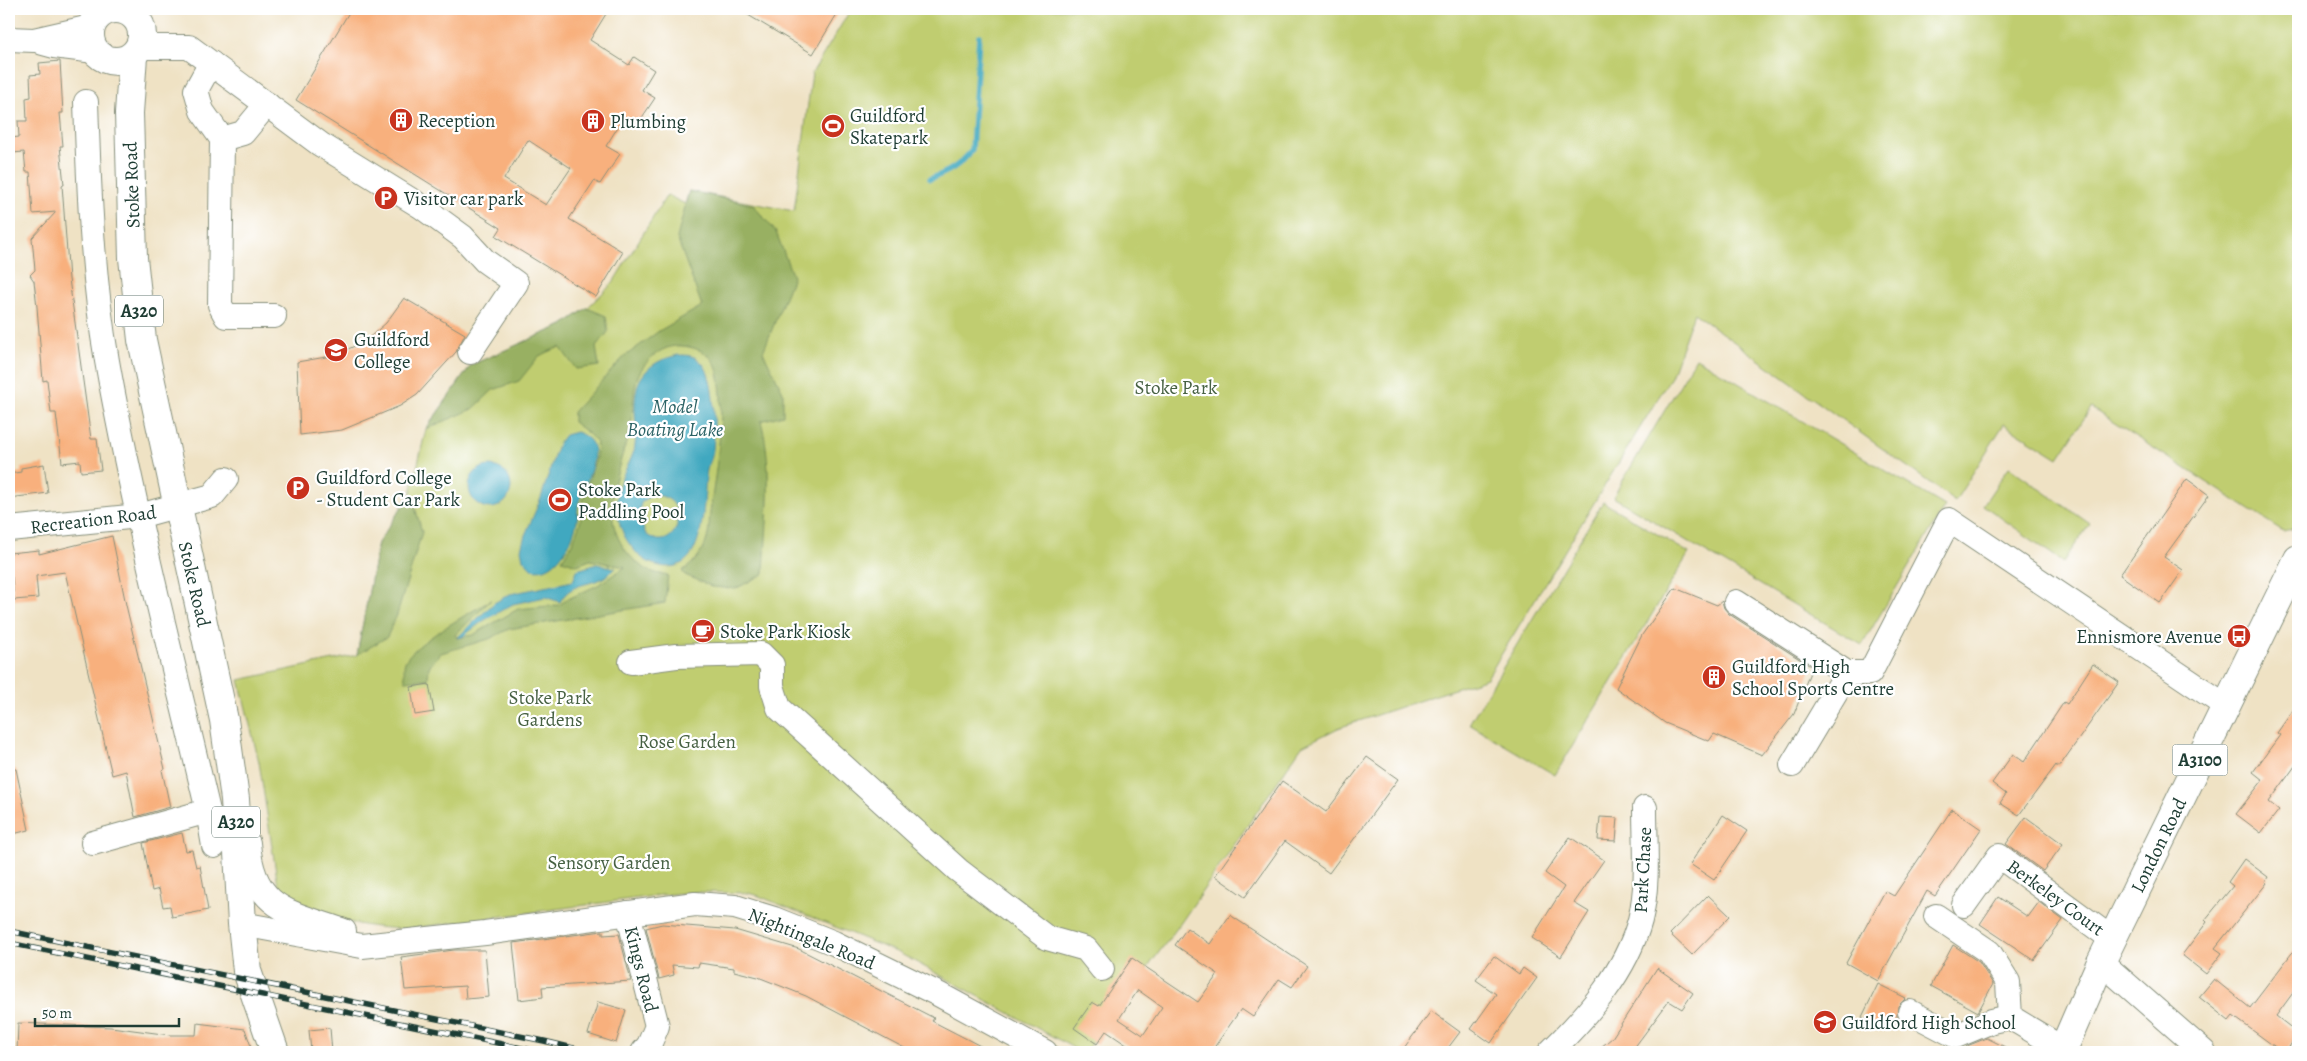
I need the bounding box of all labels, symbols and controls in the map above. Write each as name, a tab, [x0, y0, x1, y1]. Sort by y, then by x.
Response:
place label: Guildford Skatepark	[850, 103, 929, 151]
building icon: Reception	[388, 107, 414, 133]
place label: Reception	[418, 108, 495, 134]
building icon: Plumbing	[580, 108, 606, 134]
place label: Plumbing	[610, 109, 687, 135]
sports icon: Guildford Skatepark	[820, 113, 846, 139]
street label: Stoke Road	[117, 140, 147, 229]
parking icon: Visitor car park	[373, 185, 399, 211]
place label: Visitor car park	[403, 186, 524, 212]
road number: A320	[115, 296, 163, 326]
place label: Guildford College	[354, 327, 430, 375]
school or university icon: Guildford College	[323, 337, 349, 363]
park label: Stoke Park	[1135, 375, 1218, 401]
water label: Model Boating Lake	[627, 393, 723, 443]
place label: Guildford College - Student Car Park	[316, 465, 460, 513]
parking icon: Guildford College - Student Car Park	[285, 475, 311, 501]
place label: Stoke Park Paddling Pool	[578, 477, 685, 525]
sports icon: Stoke Park Paddling Pool	[547, 487, 573, 513]
street label: Recreation Road	[29, 499, 158, 541]
street label: Stoke Road	[172, 539, 217, 630]
cafe icon: Stoke Park Kiosk	[690, 618, 716, 644]
place label: Stoke Park Kiosk	[720, 619, 851, 645]
bus stop icon: Ennismore Avenue	[2226, 623, 2252, 649]
place label: Ennismore Avenue	[2076, 624, 2222, 650]
place label: Guildford High School Sports Centre	[1732, 654, 1894, 702]
building icon: Guildford High School Sports Centre	[1701, 664, 1727, 690]
park label: Stoke Park Gardens	[509, 685, 592, 733]
park label: Rose Garden	[638, 729, 736, 755]
road number: A3100	[2172, 744, 2228, 776]
street label: London Road	[2125, 793, 2193, 897]
road number: A320	[212, 806, 260, 838]
street label: Park Chase	[1628, 826, 1658, 914]
park label: Sensory Garden	[547, 850, 671, 876]
street label: Berkeley Court	[2001, 854, 2109, 942]
street label: Nightingale Road	[744, 902, 880, 977]
street label: Kings Road	[618, 923, 665, 1016]
scale bar	[35, 996, 179, 1028]
text: 50 m	[42, 1003, 72, 1023]
school or university icon: Guildford High School	[1812, 1009, 1838, 1035]
place label: Guildford High School	[1842, 1010, 2016, 1036]

